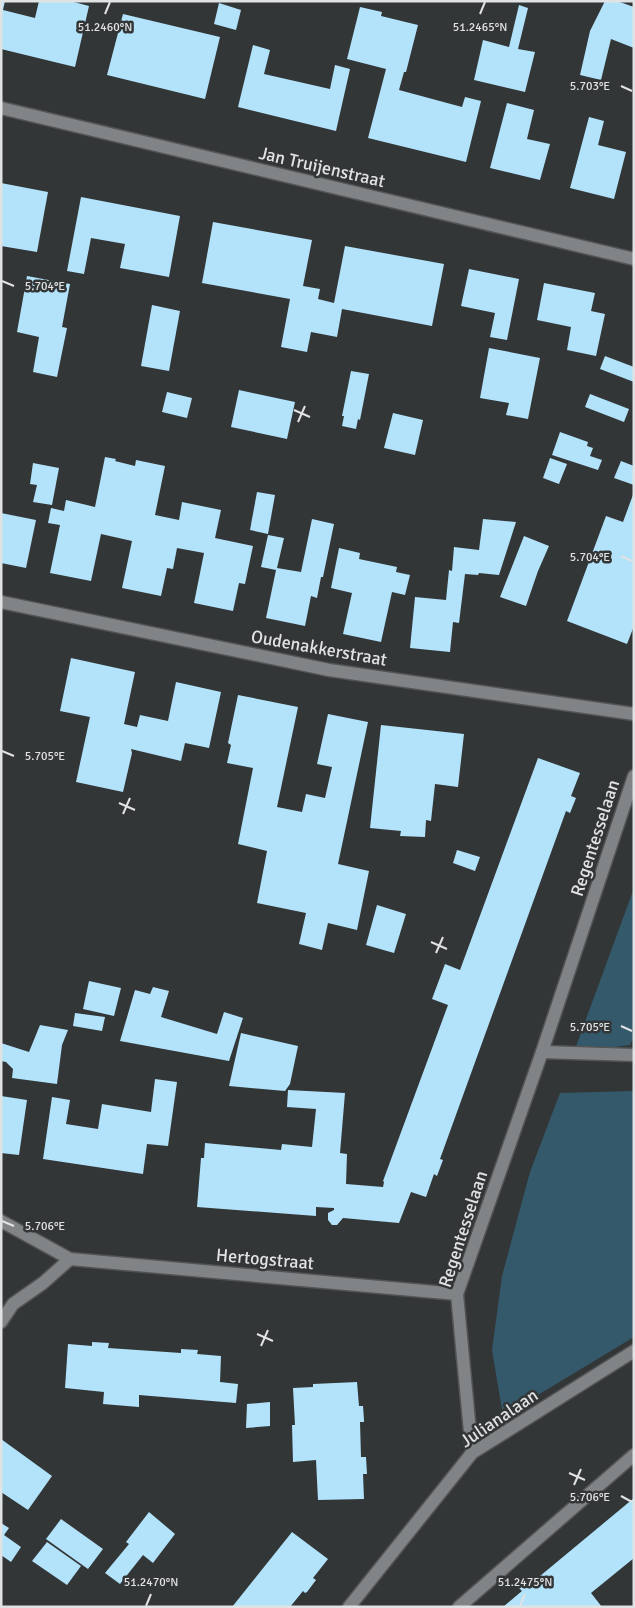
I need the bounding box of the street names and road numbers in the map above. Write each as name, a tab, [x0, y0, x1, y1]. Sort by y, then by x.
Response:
street label: Jan Truijenstraat	[257, 142, 387, 192]
street label: Oudenakkerstraat	[249, 625, 389, 671]
street label: Regentesselaan	[566, 777, 624, 899]
street label: Regentesselaan	[434, 1168, 492, 1290]
street label: Hertogstraat	[215, 1244, 315, 1274]
street label: Julianalaan	[456, 1384, 542, 1452]

